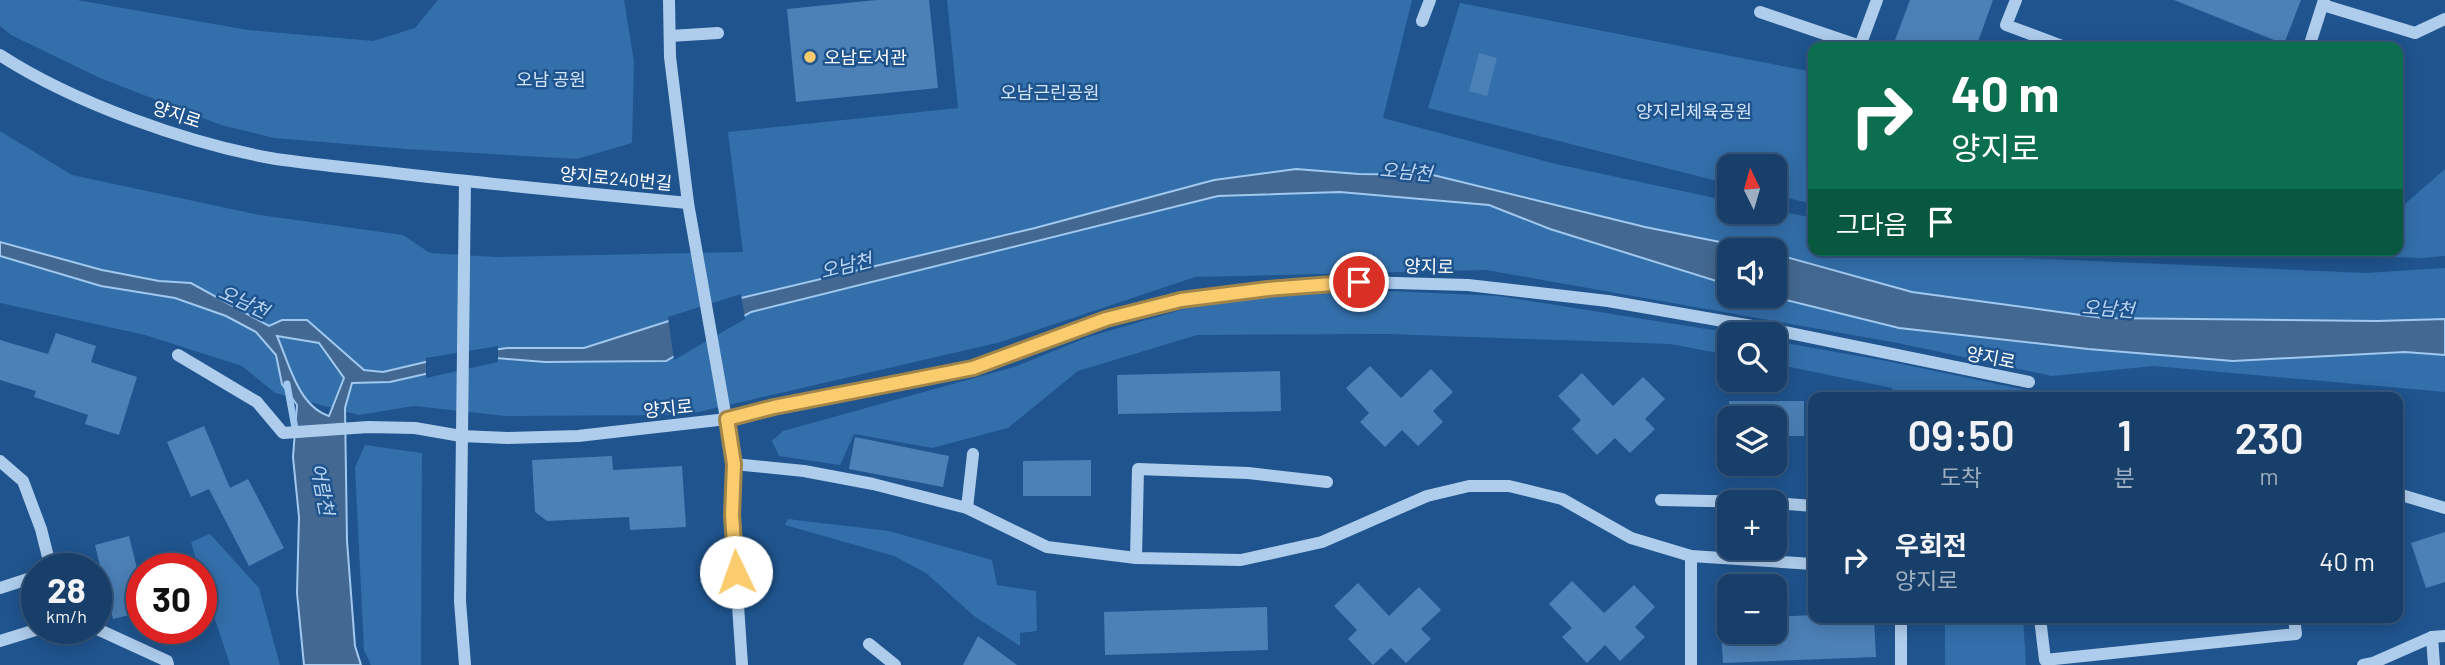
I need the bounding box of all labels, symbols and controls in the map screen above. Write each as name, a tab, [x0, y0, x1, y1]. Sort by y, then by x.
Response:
place label: 오남도서관	[824, 46, 907, 68]
marker: 오남도서관	[802, 49, 818, 65]
text: 40 m	[1951, 63, 2059, 122]
park label: 오남 공원	[516, 68, 586, 90]
icon: right	[1836, 70, 1927, 161]
park label: 오남근린공원	[1000, 81, 1100, 103]
street label: 양지로	[150, 96, 204, 132]
park label: 양지리체육공원	[1636, 100, 1752, 122]
text: 양지로	[1951, 128, 2039, 166]
north arrow	[1717, 154, 1787, 224]
map controls	[1717, 154, 1787, 644]
water label: 오남천	[1379, 157, 1435, 185]
street label: 양지로240번길	[559, 162, 673, 194]
icon: arrive	[1922, 203, 1960, 241]
text: 그다음	[1836, 208, 1908, 239]
button: sound	[1717, 238, 1787, 308]
water label: 오남천	[818, 247, 876, 283]
pin	[1329, 252, 1389, 312]
street label: 양지로	[1404, 255, 1454, 277]
icon: arrive	[1340, 263, 1378, 301]
water label: 오남천	[215, 279, 274, 323]
water label: 오남천	[2081, 295, 2136, 321]
button: search	[1717, 322, 1787, 392]
street label: 양지로	[1965, 341, 2017, 373]
street label: 양지로	[642, 394, 694, 422]
button: layers	[1717, 406, 1787, 476]
text: 09:50	[1907, 409, 2015, 459]
text: 1	[2117, 409, 2132, 459]
text: 230	[2235, 412, 2304, 462]
water label: 어람천	[307, 461, 340, 518]
text: m	[2260, 462, 2279, 490]
text: 도착	[1940, 463, 1982, 491]
text: 분	[2114, 463, 2135, 491]
button: +	[1717, 490, 1787, 560]
text: 우회전	[1895, 529, 1967, 560]
position arrow	[699, 535, 773, 609]
icon: right	[1836, 541, 1874, 579]
text: 40 m	[2319, 545, 2375, 576]
speed limit sign: 30	[126, 553, 217, 644]
text: 양지로	[1895, 566, 1958, 594]
text: 28	[47, 568, 86, 610]
button: −	[1717, 574, 1787, 644]
text: km/h	[46, 605, 87, 627]

